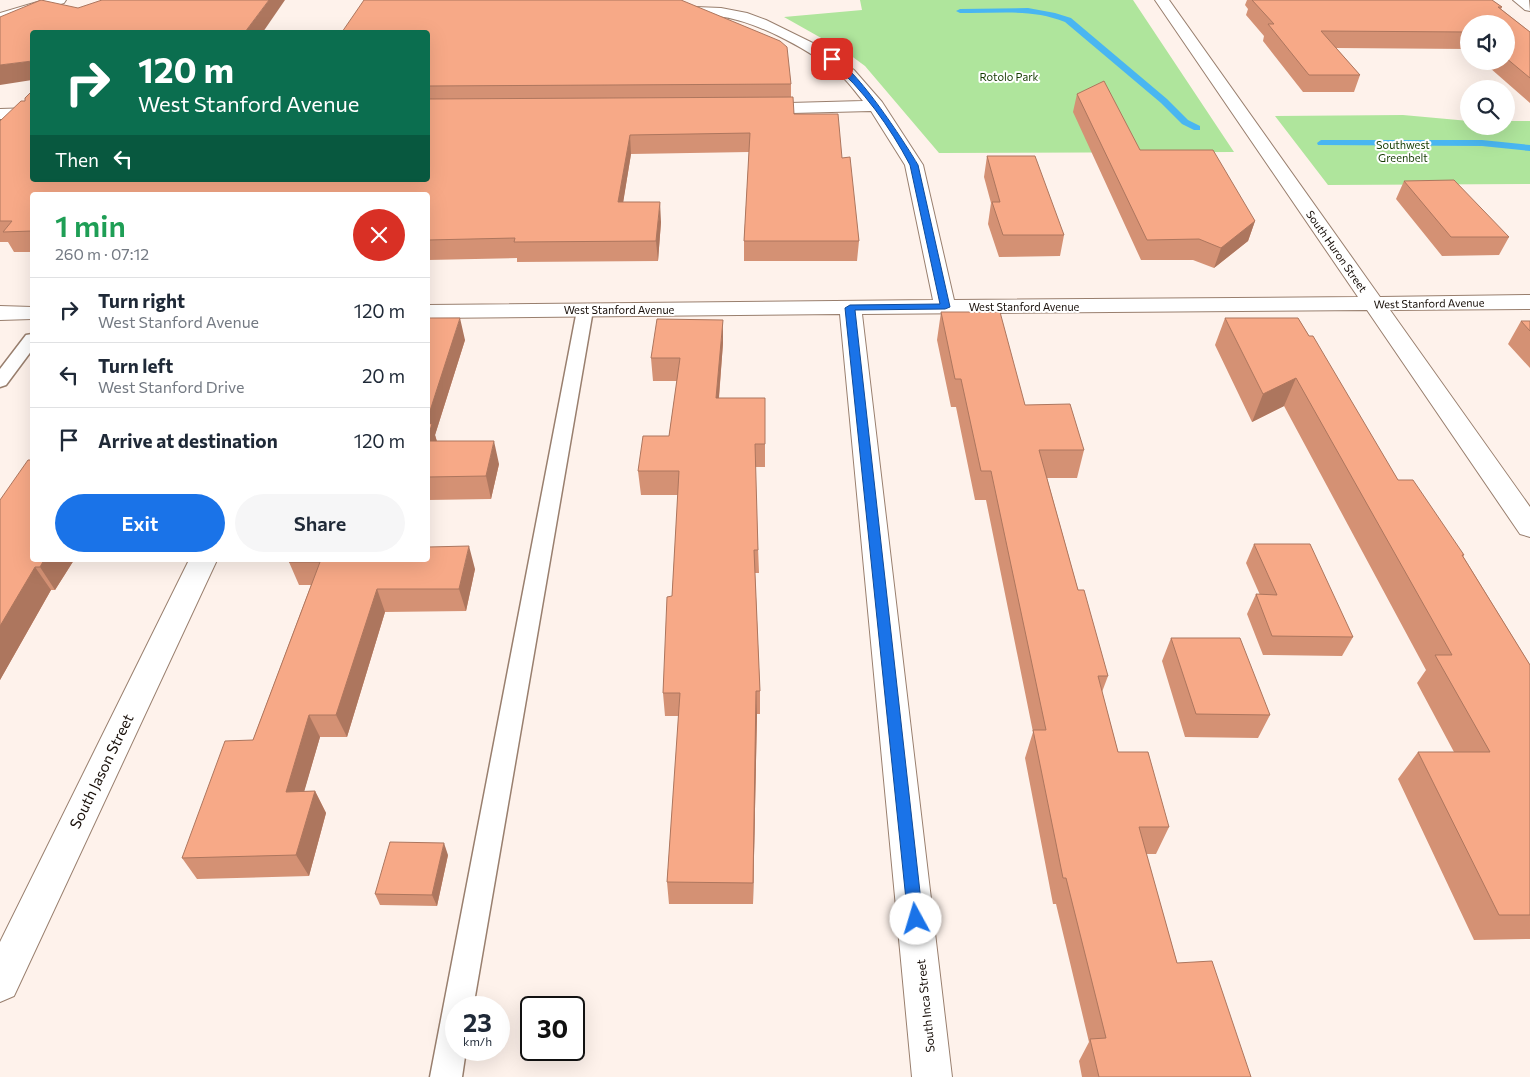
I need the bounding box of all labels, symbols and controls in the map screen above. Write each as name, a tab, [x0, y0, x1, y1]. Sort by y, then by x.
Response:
map controls	[1460, 15, 1515, 135]
button: sound	[1460, 15, 1515, 70]
pin	[811, 38, 853, 80]
icon: arrive	[818, 45, 846, 73]
text: 120 m	[138, 47, 234, 90]
icon: right	[55, 50, 120, 115]
park label: Rotolo Park	[980, 70, 1039, 83]
button: search	[1460, 80, 1515, 135]
text: West Stanford Avenue	[138, 90, 359, 117]
park label: Southwest Greenbelt	[1376, 138, 1430, 164]
icon: left	[109, 145, 137, 173]
text: Then	[55, 148, 99, 171]
text: 1 min	[55, 206, 126, 243]
street label: South Huron Street	[1304, 208, 1370, 295]
button: close	[353, 209, 405, 261]
text: 260 m · 07:12	[55, 244, 149, 263]
text: Turn right	[98, 289, 185, 312]
icon: right	[55, 296, 83, 324]
street label: West Stanford Avenue	[1374, 296, 1485, 310]
text: 120 m	[354, 299, 405, 322]
street label: West Stanford Avenue	[969, 300, 1080, 313]
street label: West Stanford Avenue	[564, 303, 675, 316]
text: West Stanford Avenue	[98, 312, 259, 331]
text: Turn left	[98, 354, 173, 377]
icon: left	[55, 361, 83, 389]
text: 20 m	[362, 364, 405, 387]
text: West Stanford Drive	[98, 377, 244, 396]
icon: arrive	[55, 426, 83, 454]
text: Arrive at destination	[98, 429, 278, 452]
text: 120 m	[354, 429, 405, 452]
button: Exit	[55, 494, 225, 552]
button: Share	[235, 494, 405, 552]
street label: South Jason Street	[65, 711, 137, 831]
position arrow	[889, 892, 941, 944]
street label: South Inca Street	[913, 959, 937, 1053]
speed limit sign: 30	[520, 996, 585, 1061]
text: 23	[463, 1007, 492, 1037]
text: km/h	[463, 1034, 492, 1048]

